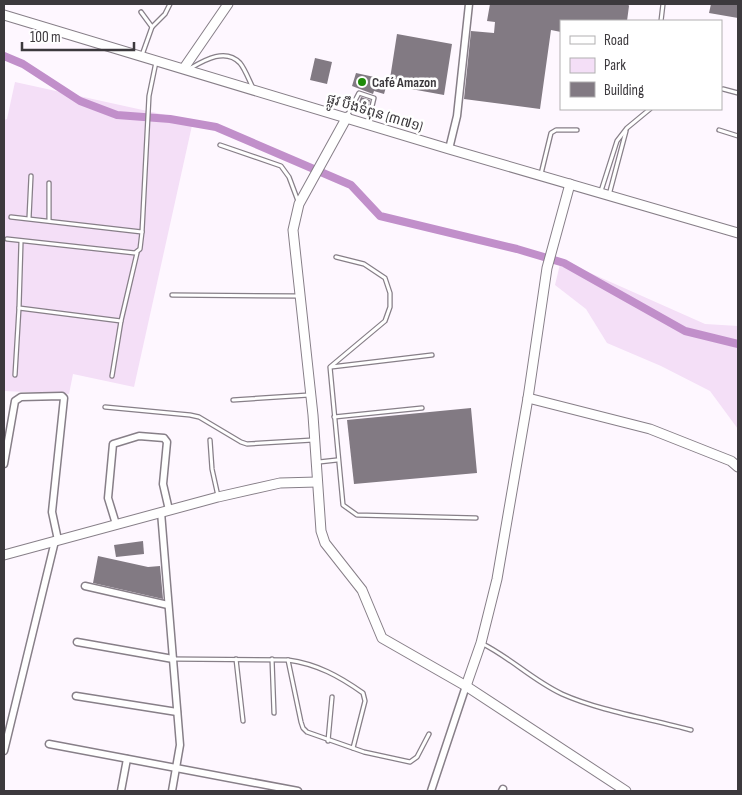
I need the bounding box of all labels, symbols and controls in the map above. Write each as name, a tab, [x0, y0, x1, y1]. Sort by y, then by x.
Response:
scale bar	[22, 20, 135, 52]
legend	[560, 20, 722, 110]
text: 100 m	[30, 28, 61, 47]
text: Road	[604, 31, 629, 50]
text: Park	[604, 56, 626, 75]
place label: Café Amazon	[372, 74, 436, 91]
marker: Café Amazon	[356, 76, 368, 88]
text: Building	[604, 81, 644, 100]
street label: ផ្លូវ បឹងទំពុន (៣៧១)	[324, 90, 425, 138]

